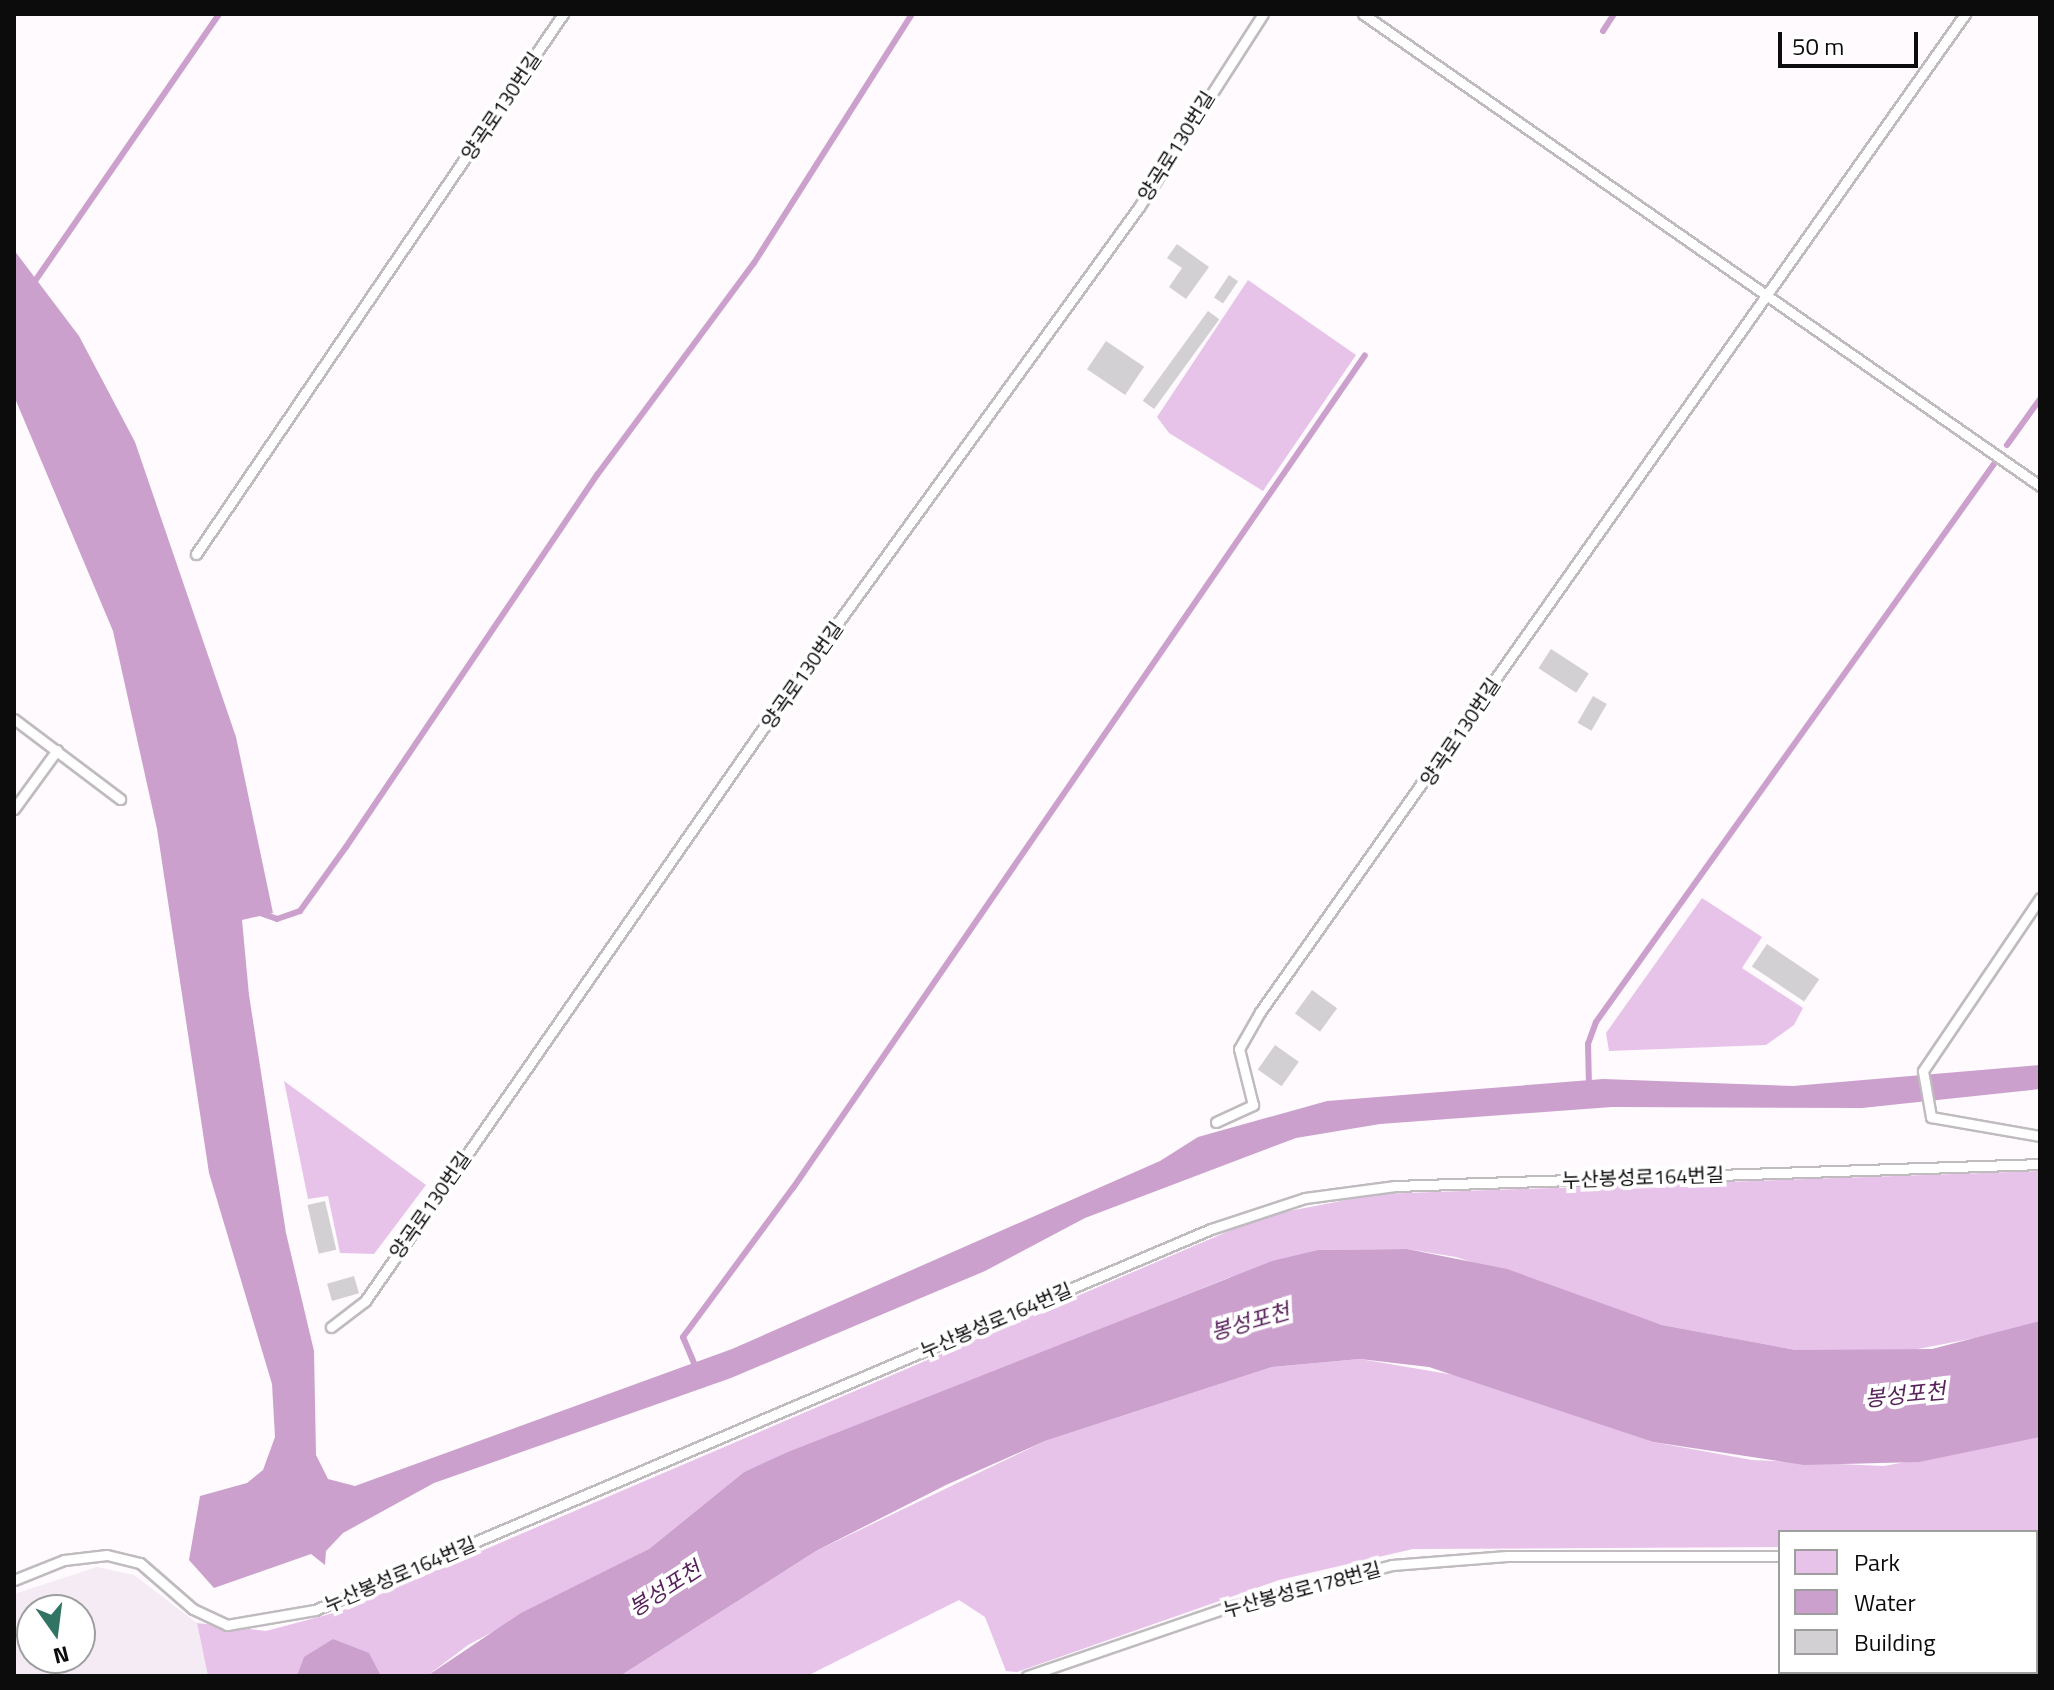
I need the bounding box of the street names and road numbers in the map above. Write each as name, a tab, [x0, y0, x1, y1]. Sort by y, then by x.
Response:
street label: 양곡로130번길	[456, 47, 546, 165]
street label: 양곡로130번길	[1133, 86, 1219, 206]
street label: 양곡로130번길	[756, 617, 848, 733]
street label: 양곡로130번길	[1415, 673, 1505, 791]
street label: 양곡로130번길	[384, 1147, 476, 1263]
street label: 누산봉성로164번길	[1561, 1162, 1725, 1192]
street label: 누산봉성로164번길	[917, 1277, 1075, 1363]
street label: 누산봉성로164번길	[321, 1531, 479, 1617]
street label: 누산봉성로178번길	[1220, 1556, 1384, 1622]

